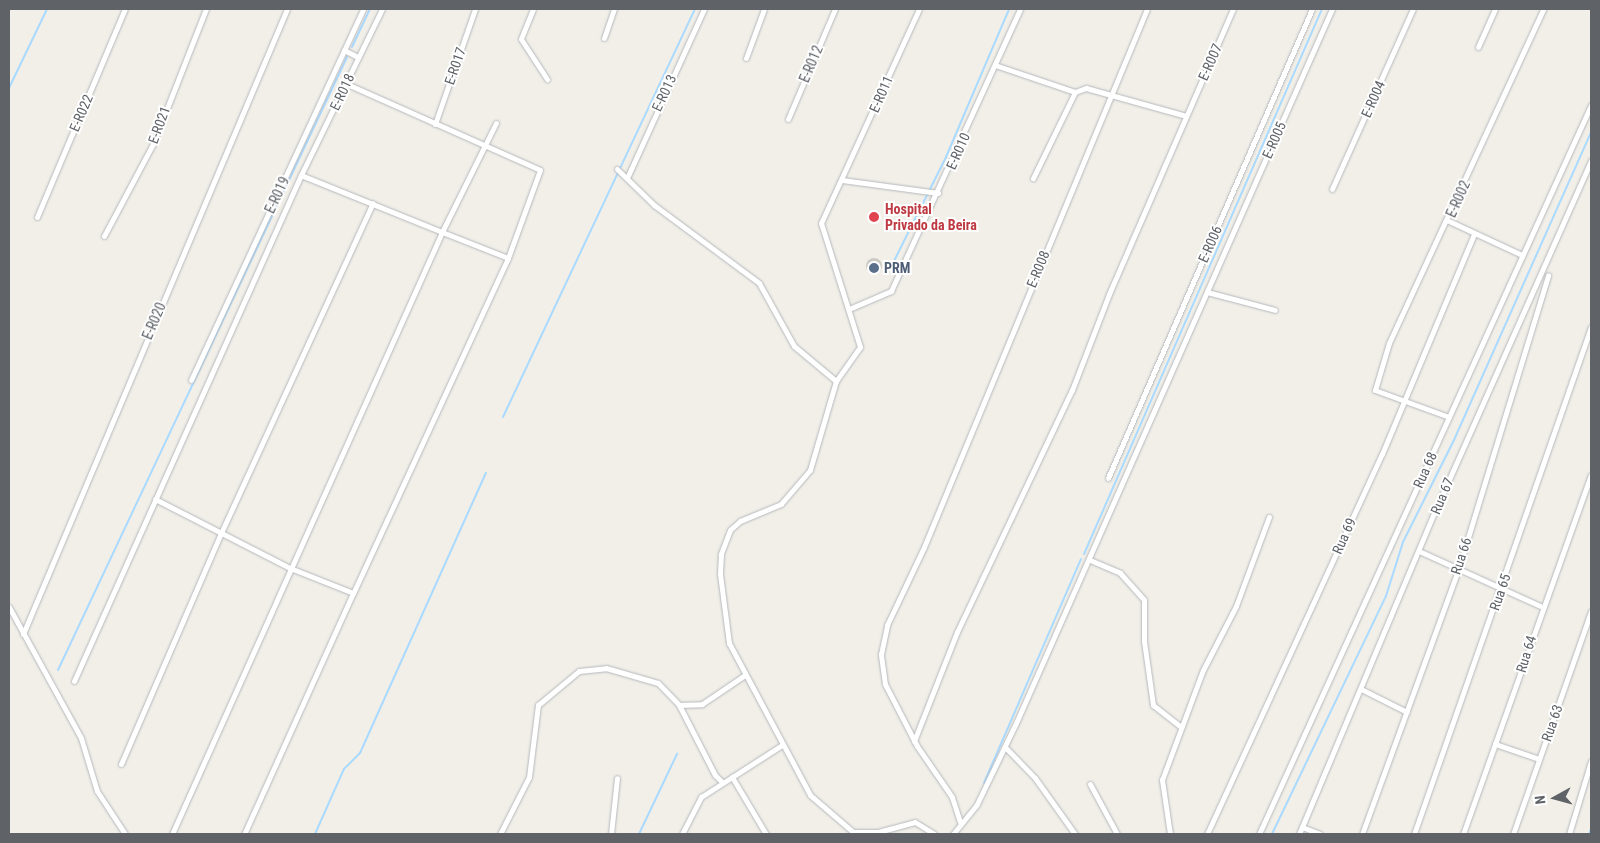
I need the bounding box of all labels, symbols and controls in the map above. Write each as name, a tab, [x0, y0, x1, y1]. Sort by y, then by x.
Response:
street label: E-R007	[1194, 41, 1226, 83]
street label: E-R012	[796, 43, 826, 85]
street label: E-R017	[441, 45, 469, 87]
street label: E-R018	[326, 71, 358, 113]
street label: E-R013	[648, 72, 680, 114]
street label: E-R011	[865, 73, 897, 115]
street label: E-R004	[1357, 78, 1389, 120]
street label: E-R022	[66, 92, 96, 134]
street label: E-R021	[145, 104, 173, 146]
street label: E-R005	[1258, 119, 1290, 161]
street label: E-R010	[942, 130, 974, 172]
street label: E-R019	[261, 174, 293, 216]
street label: E-R002	[1442, 178, 1474, 220]
place label: Hospital Privado da Beira	[885, 201, 977, 233]
marker: Hospital Privado da Beira	[867, 210, 881, 224]
street label: E-R006	[1194, 223, 1226, 265]
street label: E-R008	[1023, 248, 1053, 290]
place label: PRM	[884, 260, 910, 276]
marker: PRM	[868, 262, 880, 274]
street label: E-R020	[139, 300, 169, 342]
street label: Rua 68	[1410, 449, 1440, 491]
street label: Rua 67	[1427, 475, 1457, 517]
street label: Rua 69	[1329, 515, 1359, 557]
street label: Rua 66	[1447, 535, 1475, 577]
street label: Rua 65	[1486, 571, 1514, 613]
street label: Rua 64	[1512, 633, 1540, 675]
street label: Rua 63	[1538, 702, 1566, 744]
north arrow	[1530, 773, 1580, 823]
text: N	[1532, 795, 1549, 805]

